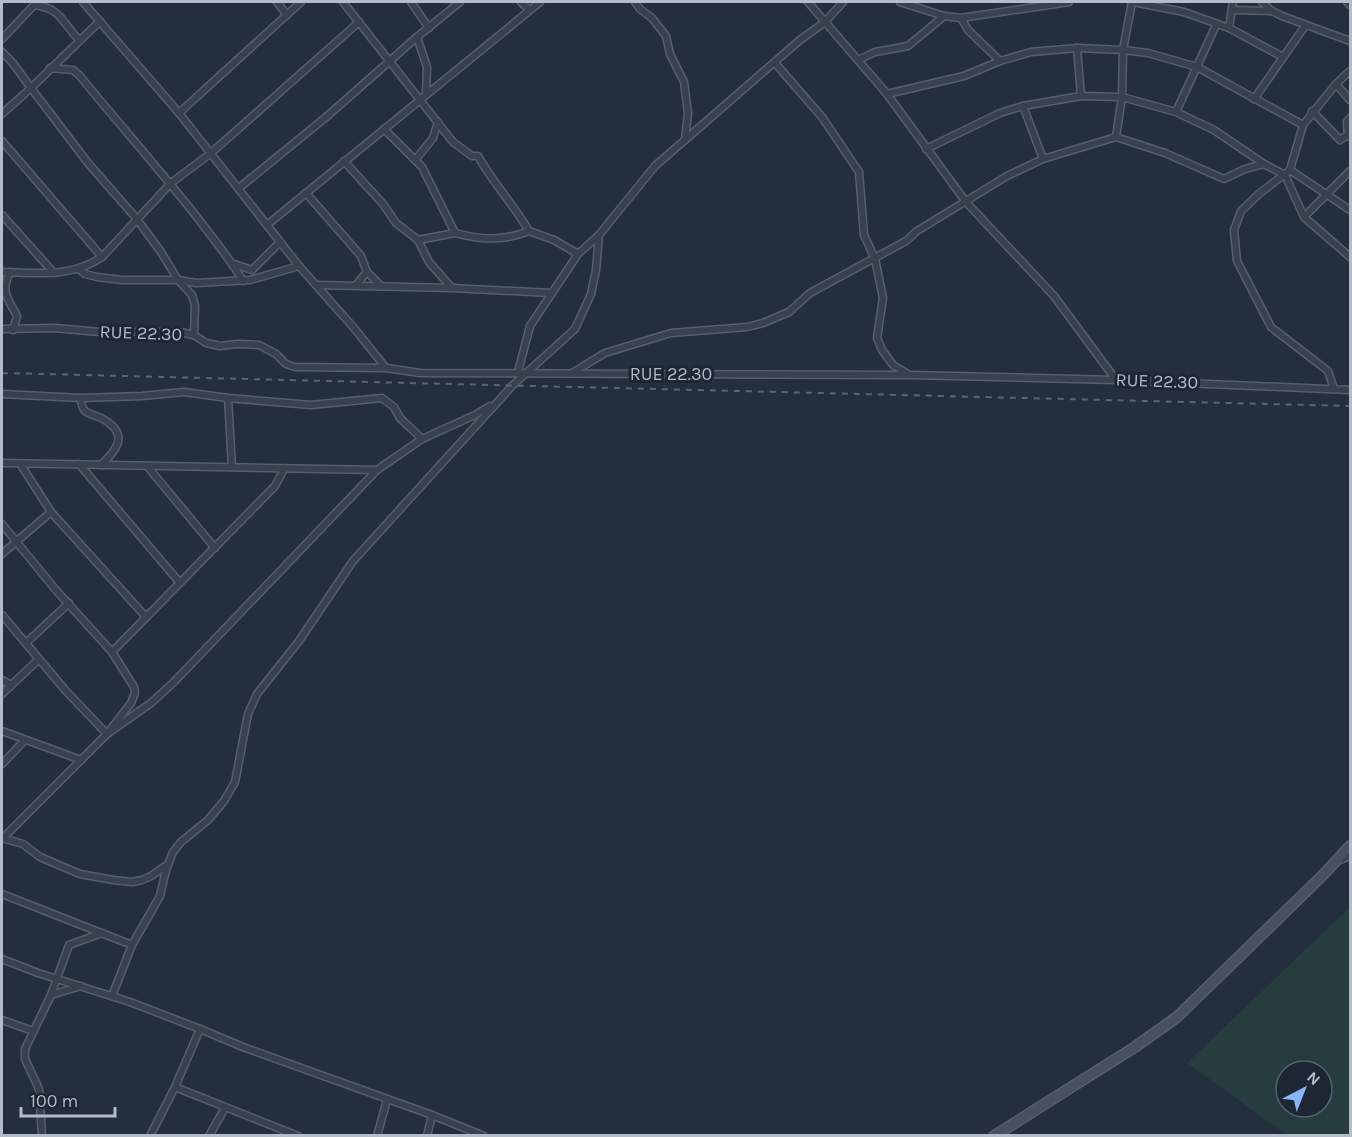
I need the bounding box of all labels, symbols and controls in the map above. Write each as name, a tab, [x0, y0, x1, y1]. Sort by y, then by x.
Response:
street label: RUE 22.30	[99, 321, 183, 345]
street label: RUE 22.30	[630, 363, 712, 385]
street label: RUE 22.30	[1115, 369, 1199, 393]
north arrow	[1274, 1059, 1334, 1119]
text: N	[1303, 1067, 1324, 1089]
scale bar	[21, 1080, 116, 1118]
text: 100 m	[30, 1090, 78, 1112]

